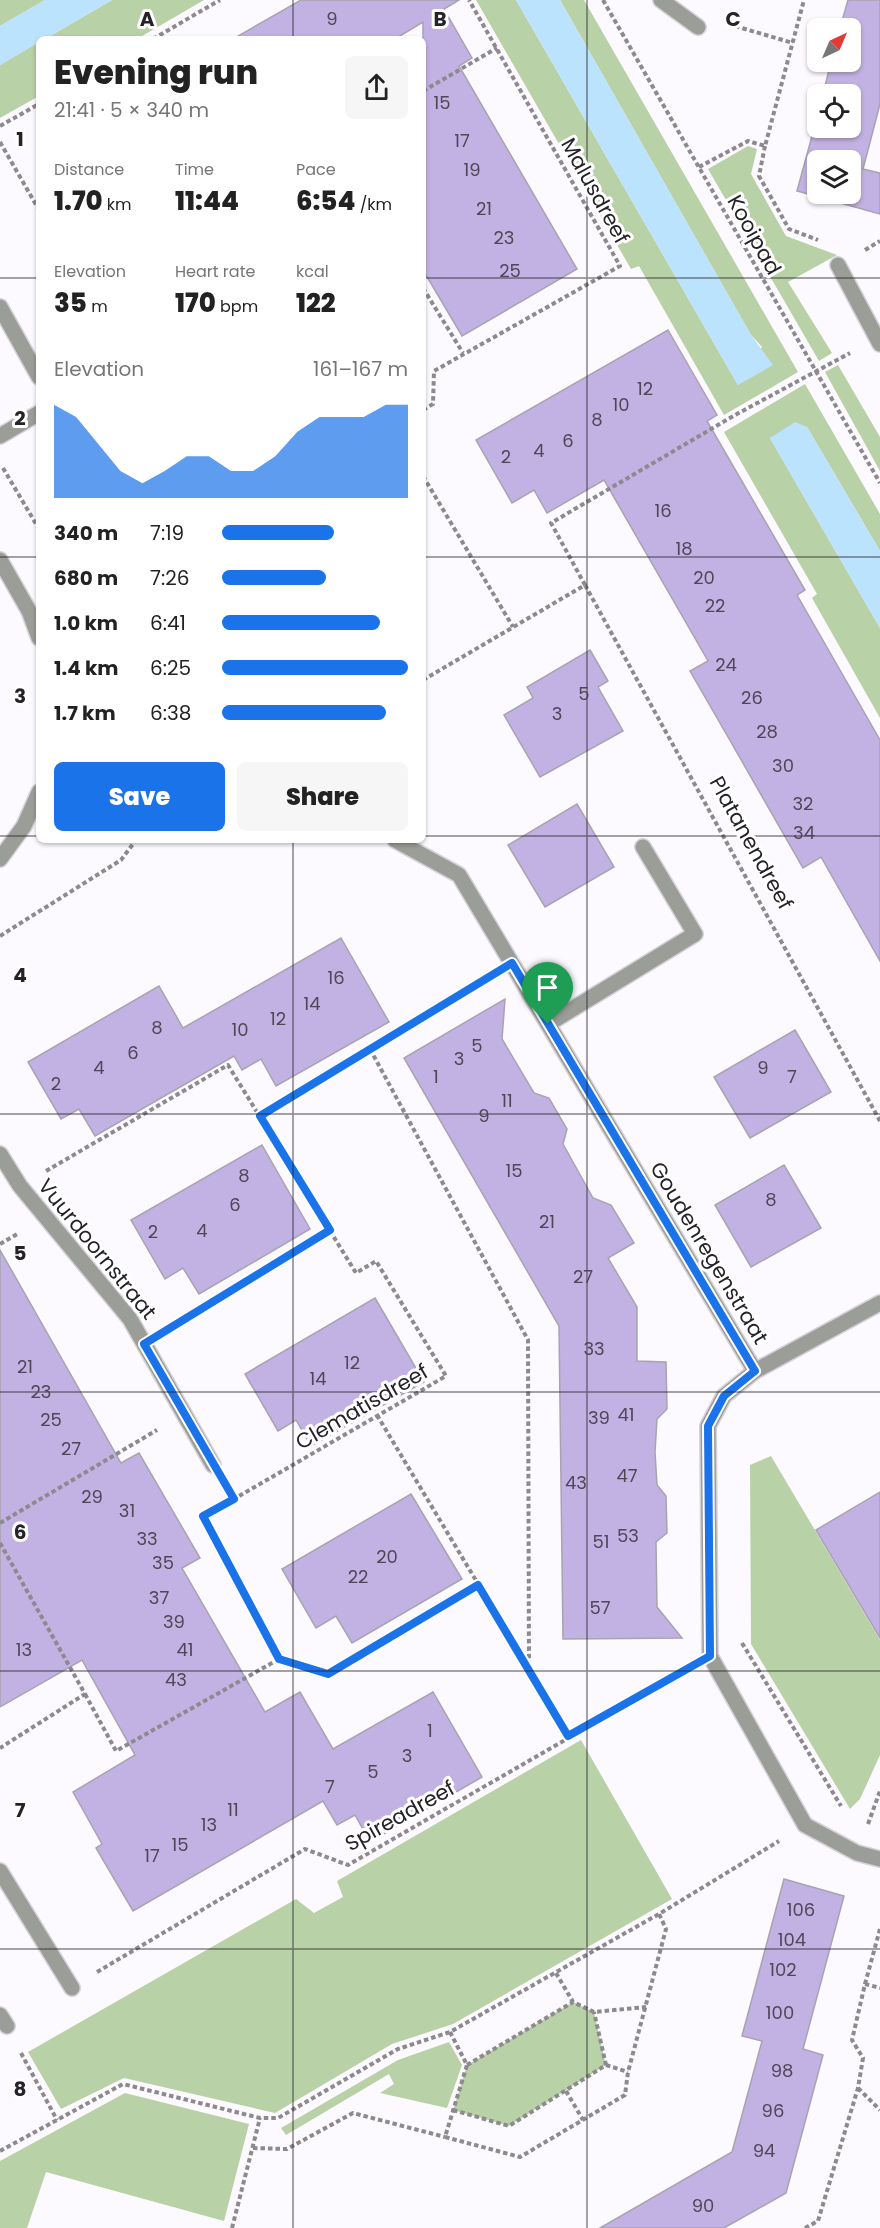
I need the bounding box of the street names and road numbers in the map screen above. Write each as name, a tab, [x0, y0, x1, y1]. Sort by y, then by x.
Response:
street label: Malusdreef	[554, 133, 636, 249]
street label: Kooipad	[721, 190, 788, 280]
street label: Platanendreef	[703, 771, 800, 915]
street label: Goudenregenstraat	[643, 1156, 775, 1349]
street label: Vuurdoornstraat	[31, 1172, 163, 1325]
street label: Clematisdreef	[290, 1357, 434, 1456]
street label: Spireadreef	[339, 1773, 460, 1858]

